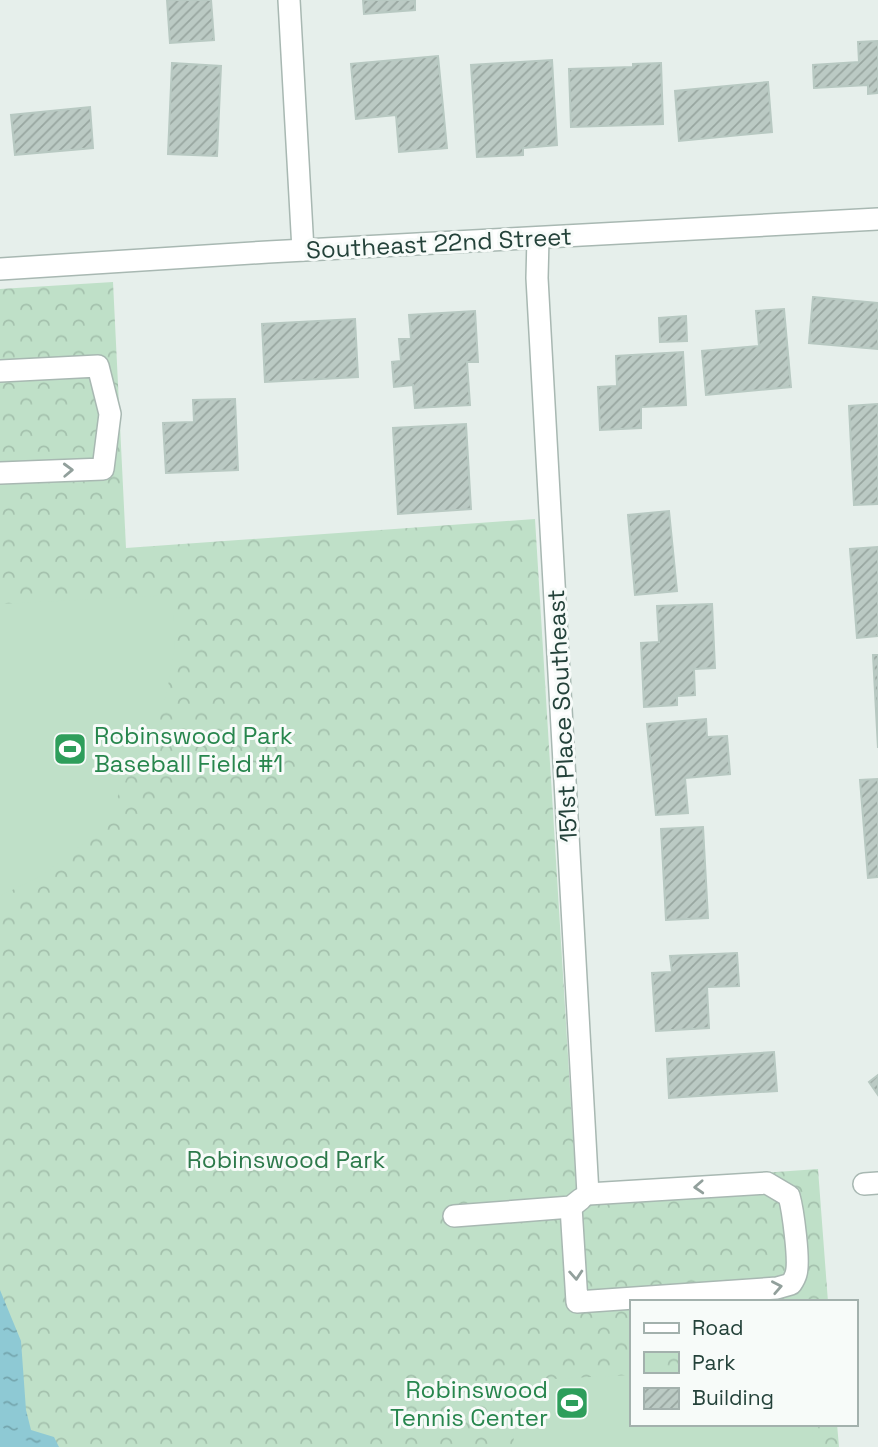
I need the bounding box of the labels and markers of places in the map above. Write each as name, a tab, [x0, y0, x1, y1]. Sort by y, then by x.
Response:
place label: Robinswood Park Baseball Field #1	[94, 720, 293, 779]
sports icon: Robinswood Park Baseball Field #1	[51, 730, 89, 768]
place label: Robinswood Tennis Center	[390, 1374, 548, 1433]
sports icon: Robinswood Tennis Center	[553, 1384, 591, 1422]

